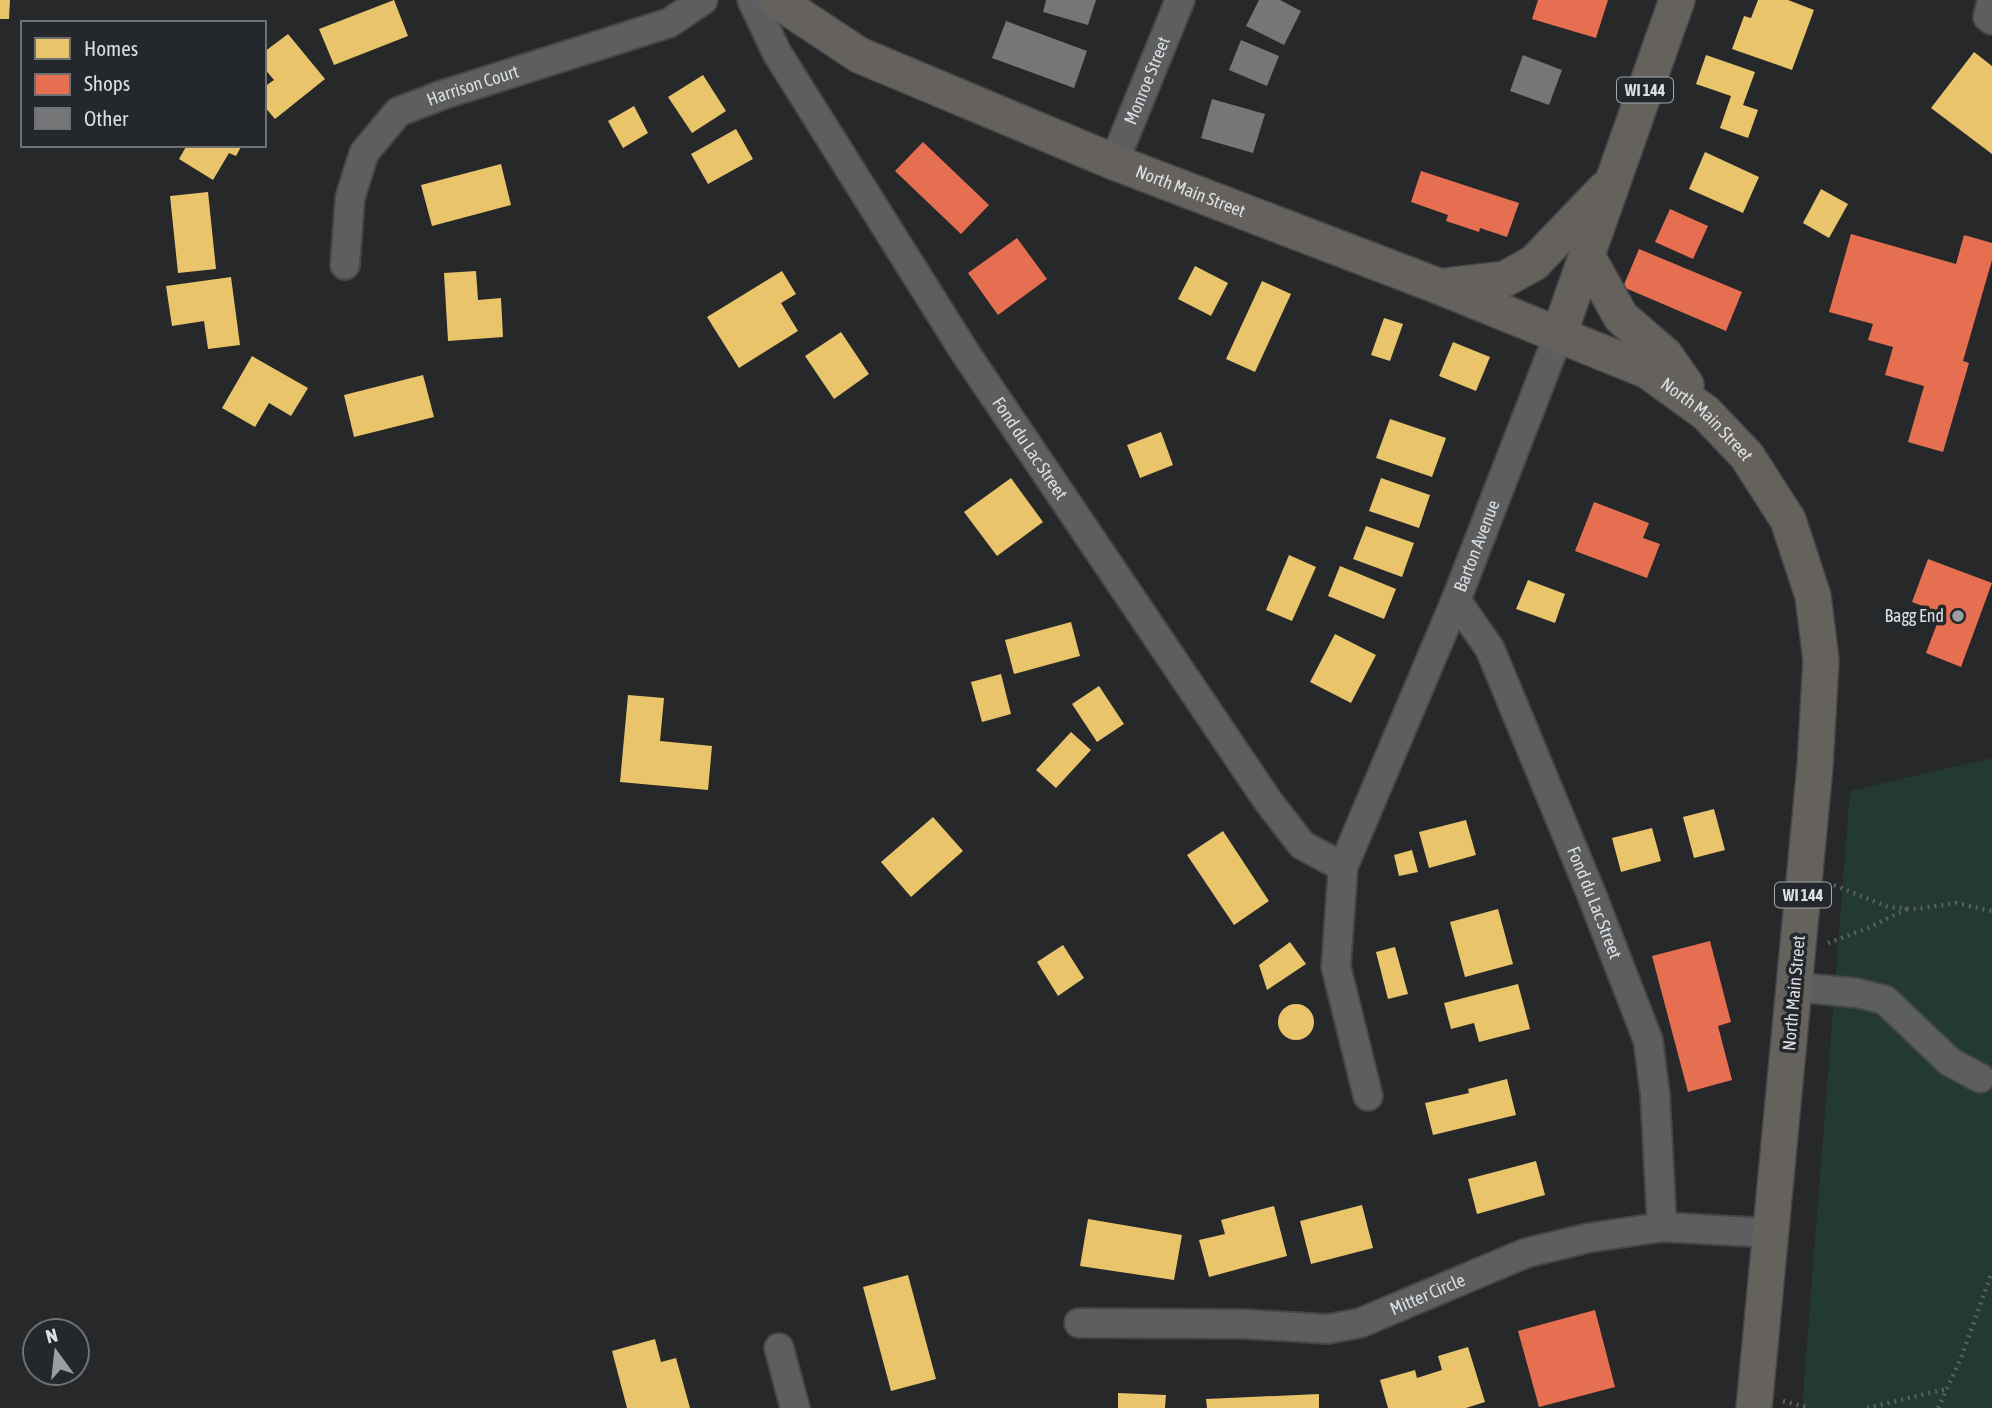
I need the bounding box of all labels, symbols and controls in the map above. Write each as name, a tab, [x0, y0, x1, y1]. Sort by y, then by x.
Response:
legend	[21, 21, 266, 147]
street label: Monroe Street	[1119, 33, 1174, 127]
text: Homes	[84, 36, 138, 60]
street label: Harrison Court	[424, 60, 521, 110]
text: Shops	[84, 71, 130, 95]
road number: WI 144	[1617, 78, 1673, 102]
text: Other	[84, 106, 129, 130]
street label: North Main Street	[1133, 160, 1249, 221]
street label: North Main Street	[1657, 373, 1758, 464]
street label: Fond du Lac Street	[988, 393, 1072, 503]
street label: Barton Avenue	[1449, 497, 1504, 595]
place label: Bagg End	[1885, 605, 1944, 626]
marker: Bagg End	[1950, 608, 1966, 624]
street label: Fond du Lac Street	[1563, 843, 1626, 962]
road number: WI 144	[1775, 882, 1831, 908]
street label: North Main Street	[1778, 934, 1809, 1052]
street label: Mitter Circle	[1387, 1269, 1468, 1319]
north arrow	[21, 1317, 91, 1387]
text: N	[43, 1324, 60, 1348]

